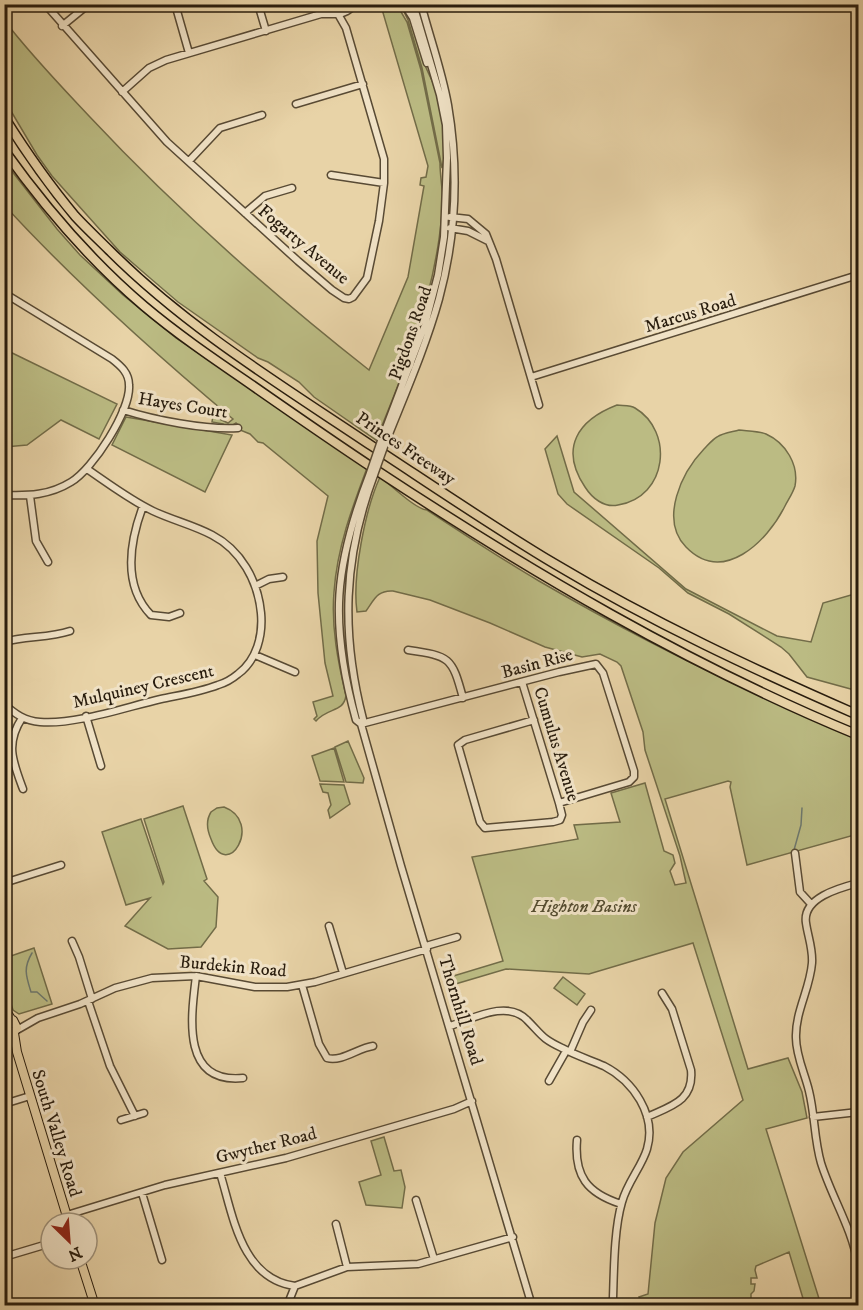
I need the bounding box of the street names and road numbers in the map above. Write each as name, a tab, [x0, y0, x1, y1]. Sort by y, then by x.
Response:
street label: Fogarty Avenue	[253, 200, 353, 289]
street label: Pigdons Road	[385, 283, 437, 383]
street label: Marcus Road	[642, 290, 739, 338]
street label: Hayes Court	[136, 388, 229, 424]
street label: Princes Freeway	[351, 407, 460, 491]
street label: Basin Rise	[499, 644, 575, 684]
street label: Mulquiney Crescent	[71, 660, 216, 714]
street label: Cumulus Avenue	[528, 684, 584, 804]
street label: Burdekin Road	[179, 951, 287, 983]
street label: Thornhill Road	[433, 953, 487, 1068]
street label: South Valley Road	[26, 1067, 86, 1200]
street label: Gwyther Road	[214, 1123, 319, 1169]

